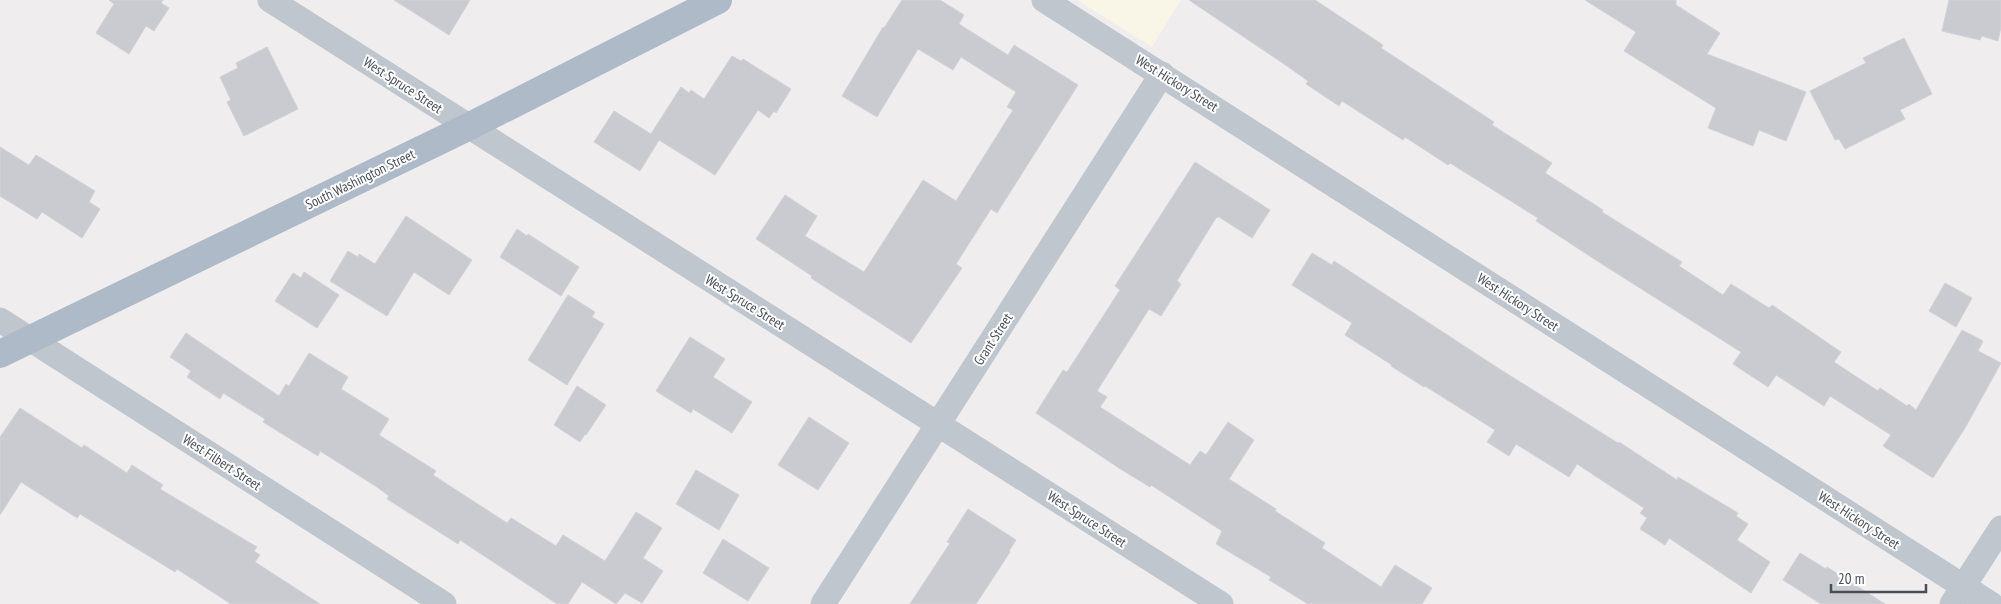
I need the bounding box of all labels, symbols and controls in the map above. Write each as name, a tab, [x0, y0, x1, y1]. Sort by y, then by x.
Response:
street label: West Hickory Street	[1132, 51, 1222, 116]
street label: West Spruce Street	[360, 53, 446, 117]
street label: South Washington Street	[302, 145, 418, 213]
street label: West Hickory Street	[1474, 269, 1562, 335]
street label: West Spruce Street	[702, 270, 788, 334]
street label: Grant Street	[970, 310, 1016, 368]
street label: West Filbert Street	[179, 430, 265, 494]
street label: West Spruce Street	[1044, 487, 1130, 551]
street label: West Hickory Street	[1815, 487, 1903, 553]
scale bar	[1831, 562, 1926, 594]
text: 20 m	[1838, 569, 1864, 588]

